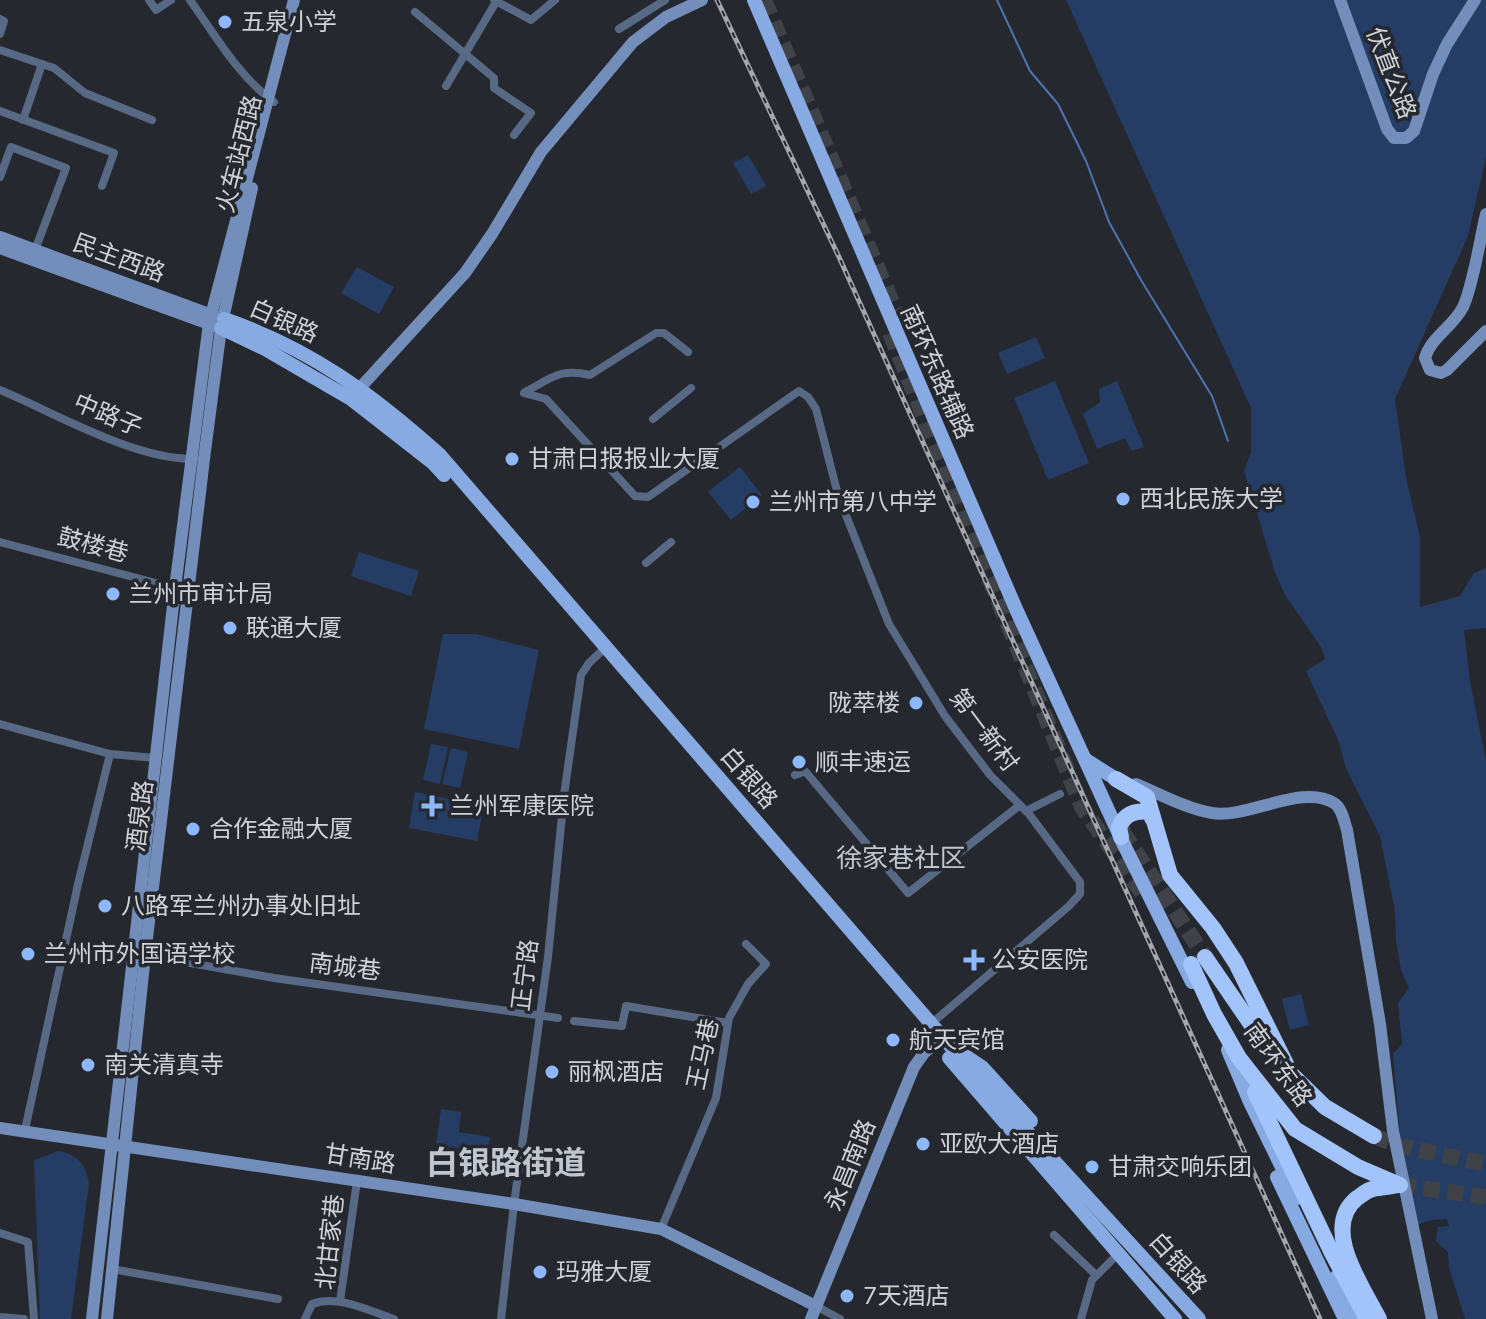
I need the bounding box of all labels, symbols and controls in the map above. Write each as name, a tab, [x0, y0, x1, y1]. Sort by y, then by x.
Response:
place label: 五泉小学	[241, 6, 337, 38]
marker: 五泉小学	[216, 13, 234, 31]
street label: 伏直公路	[1359, 22, 1423, 124]
street label: 火车站西路	[209, 92, 269, 216]
street label: 民主西路	[68, 227, 170, 289]
street label: 白银路	[245, 292, 323, 350]
street label: 南环东路辅路	[893, 300, 981, 444]
street label: 中路子	[69, 386, 147, 444]
place label: 甘肃日报报业大厦	[528, 443, 720, 475]
marker: 甘肃日报报业大厦	[503, 450, 521, 468]
place label: 西北民族大学	[1139, 483, 1283, 515]
place label: 兰州市第八中学	[769, 486, 937, 518]
marker: 西北民族大学	[1114, 490, 1132, 508]
marker: 兰州市第八中学	[744, 493, 762, 511]
street label: 鼓楼巷	[54, 520, 132, 570]
place label: 兰州市审计局	[129, 578, 273, 610]
marker: 兰州市审计局	[104, 585, 122, 603]
place label: 联通大厦	[246, 612, 342, 644]
marker: 联通大厦	[221, 619, 239, 637]
street label: 第一新村	[942, 682, 1026, 778]
place label: 陇萃楼	[828, 687, 900, 719]
marker: 陇萃楼	[907, 694, 925, 712]
street label: 白银路	[713, 740, 785, 816]
place label: 顺丰速运	[815, 746, 911, 778]
marker: 顺丰速运	[790, 753, 808, 771]
street label: 酒泉路	[120, 778, 160, 854]
place label: 兰州军康医院	[450, 790, 594, 822]
marker: 兰州军康医院	[421, 795, 443, 817]
place label: 合作金融大厦	[209, 813, 353, 845]
marker: 合作金融大厦	[184, 820, 202, 838]
district label: 徐家巷社区	[836, 841, 966, 876]
place label: 八路军兰州办事处旧址	[121, 890, 361, 922]
marker: 八路军兰州办事处旧址	[96, 897, 114, 915]
street label: 正宁路	[505, 937, 545, 1013]
place label: 兰州市外国语学校	[44, 938, 236, 970]
place label: 公安医院	[992, 944, 1088, 976]
marker: 兰州市外国语学校	[19, 945, 37, 963]
street label: 南城巷	[307, 947, 383, 987]
marker: 公安医院	[963, 949, 985, 971]
street label: 王马巷	[680, 1015, 726, 1093]
street label: 南环东路	[1237, 1017, 1319, 1113]
place label: 航天宾馆	[909, 1024, 1005, 1056]
marker: 航天宾馆	[884, 1031, 902, 1049]
place label: 南关清真寺	[104, 1049, 224, 1081]
marker: 南关清真寺	[79, 1056, 97, 1074]
place label: 丽枫酒店	[568, 1056, 664, 1088]
marker: 丽枫酒店	[543, 1063, 561, 1081]
street label: 永昌南路	[817, 1115, 883, 1215]
place label: 亚欧大酒店	[939, 1128, 1059, 1160]
marker: 亚欧大酒店	[914, 1135, 932, 1153]
street label: 甘南路	[322, 1138, 398, 1180]
district label: 白银路街道	[426, 1142, 586, 1185]
place label: 甘肃交响乐团	[1108, 1151, 1252, 1183]
marker: 甘肃交响乐团	[1083, 1158, 1101, 1176]
street label: 北甘家巷	[309, 1193, 351, 1291]
street label: 白银路	[1142, 1226, 1214, 1300]
place label: 玛雅大厦	[556, 1256, 652, 1288]
marker: 玛雅大厦	[531, 1263, 549, 1281]
place label: 7天酒店	[863, 1280, 949, 1312]
marker: 7天酒店	[838, 1287, 856, 1305]

